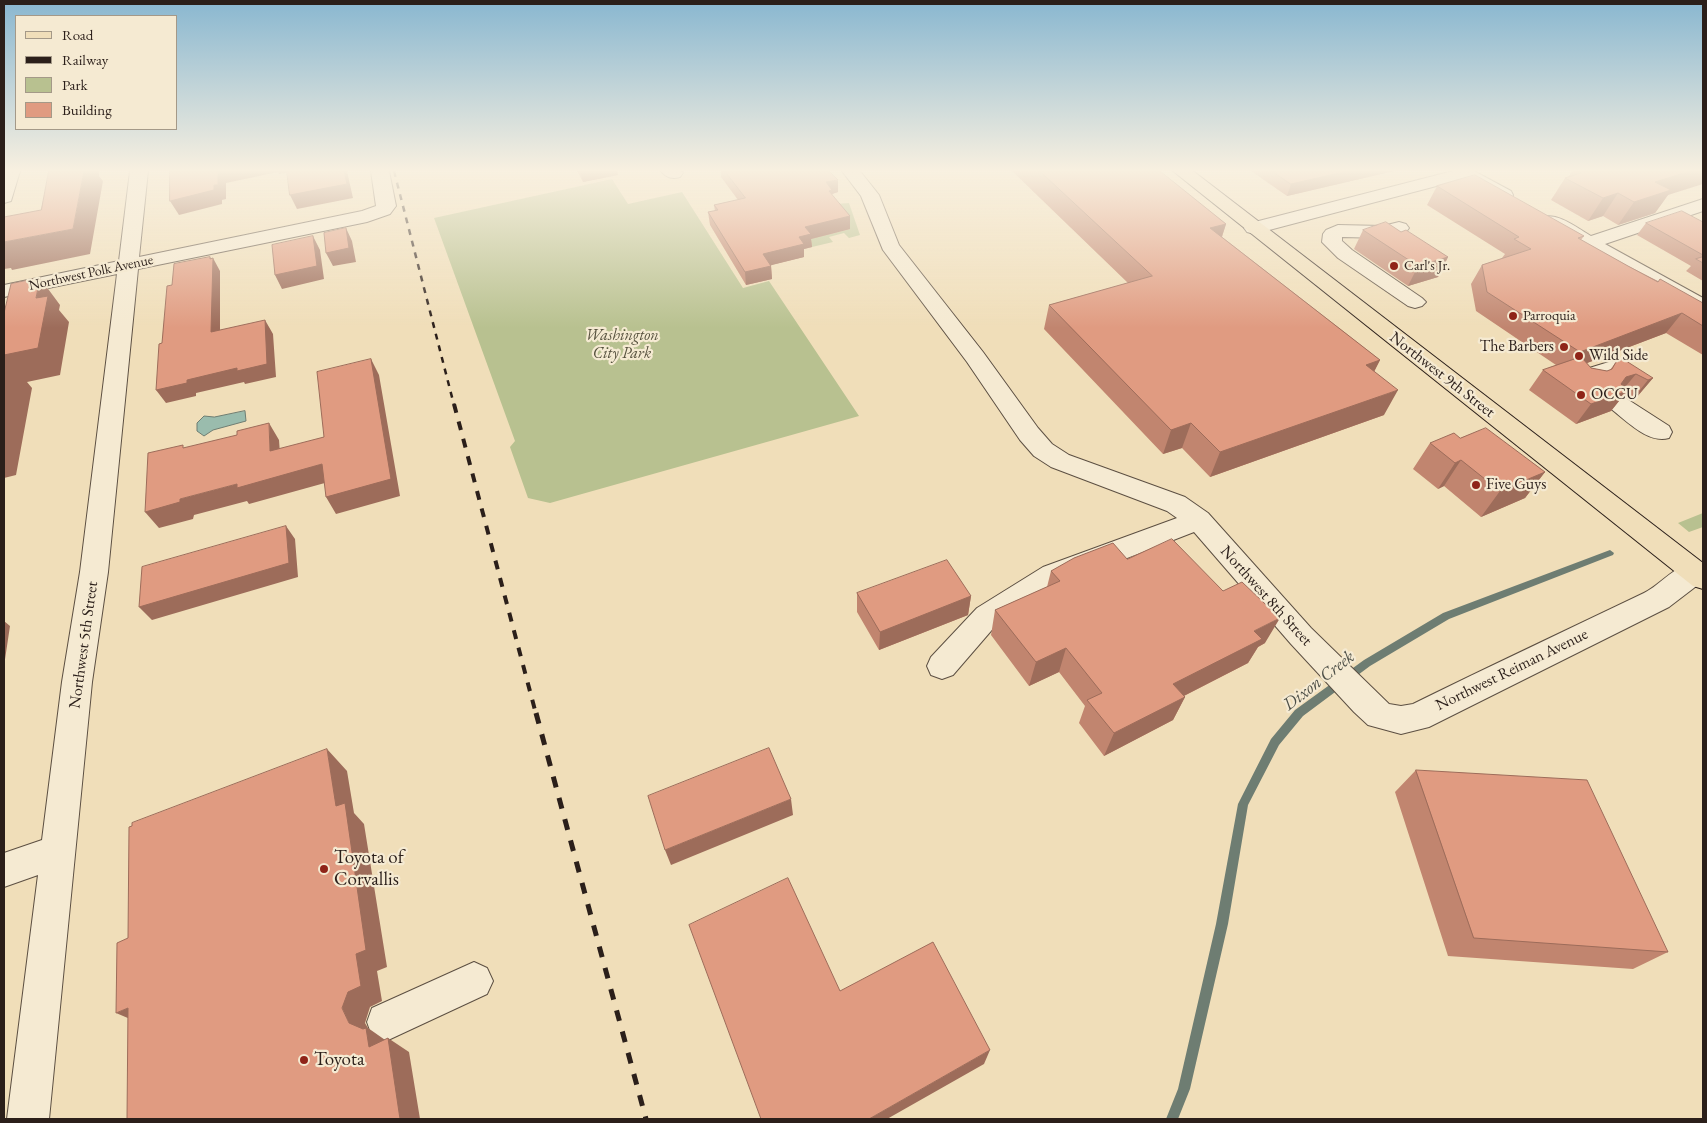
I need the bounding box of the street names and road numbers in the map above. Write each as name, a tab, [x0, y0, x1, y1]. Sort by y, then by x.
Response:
street label: Northwest Polk Avenue	[27, 252, 155, 294]
street label: Northwest 9th Street	[1386, 328, 1498, 422]
street label: Northwest 8th Street	[1216, 542, 1316, 650]
street label: Northwest 5th Street	[66, 580, 102, 710]
street label: Northwest Reiman Avenue	[1433, 625, 1591, 715]

